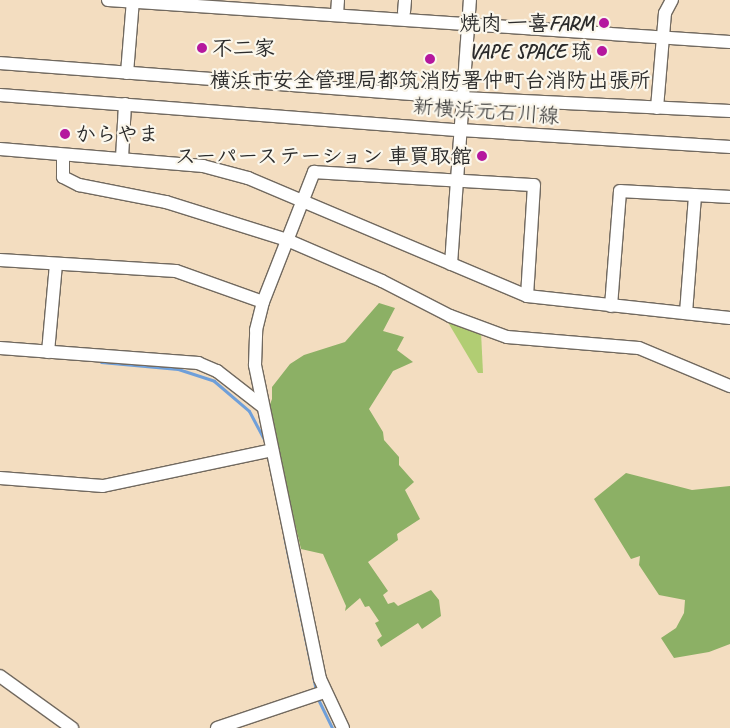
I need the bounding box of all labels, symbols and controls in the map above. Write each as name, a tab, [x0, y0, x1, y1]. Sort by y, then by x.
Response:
place label: 焼肉 一喜FARM	[460, 10, 594, 36]
marker: 焼肉 一喜FARM	[598, 17, 610, 29]
place label: 不二家	[212, 35, 275, 61]
place label: VAPE SPACE 琉	[468, 38, 592, 64]
marker: 不二家	[196, 42, 208, 54]
marker: VAPE SPACE 琉	[596, 45, 608, 57]
marker: 横浜市安全管理局都筑消防署仲町台消防出張所	[424, 53, 436, 65]
place label: 横浜市安全管理局都筑消防署仲町台消防出張所	[210, 67, 650, 93]
street label: 新横浜元石川線	[412, 93, 560, 129]
place label: からやま	[75, 121, 159, 147]
marker: からやま	[59, 128, 71, 140]
place label: スーパーステーション 車買取館	[174, 143, 472, 169]
marker: スーパーステーション 車買取館	[476, 150, 488, 162]

